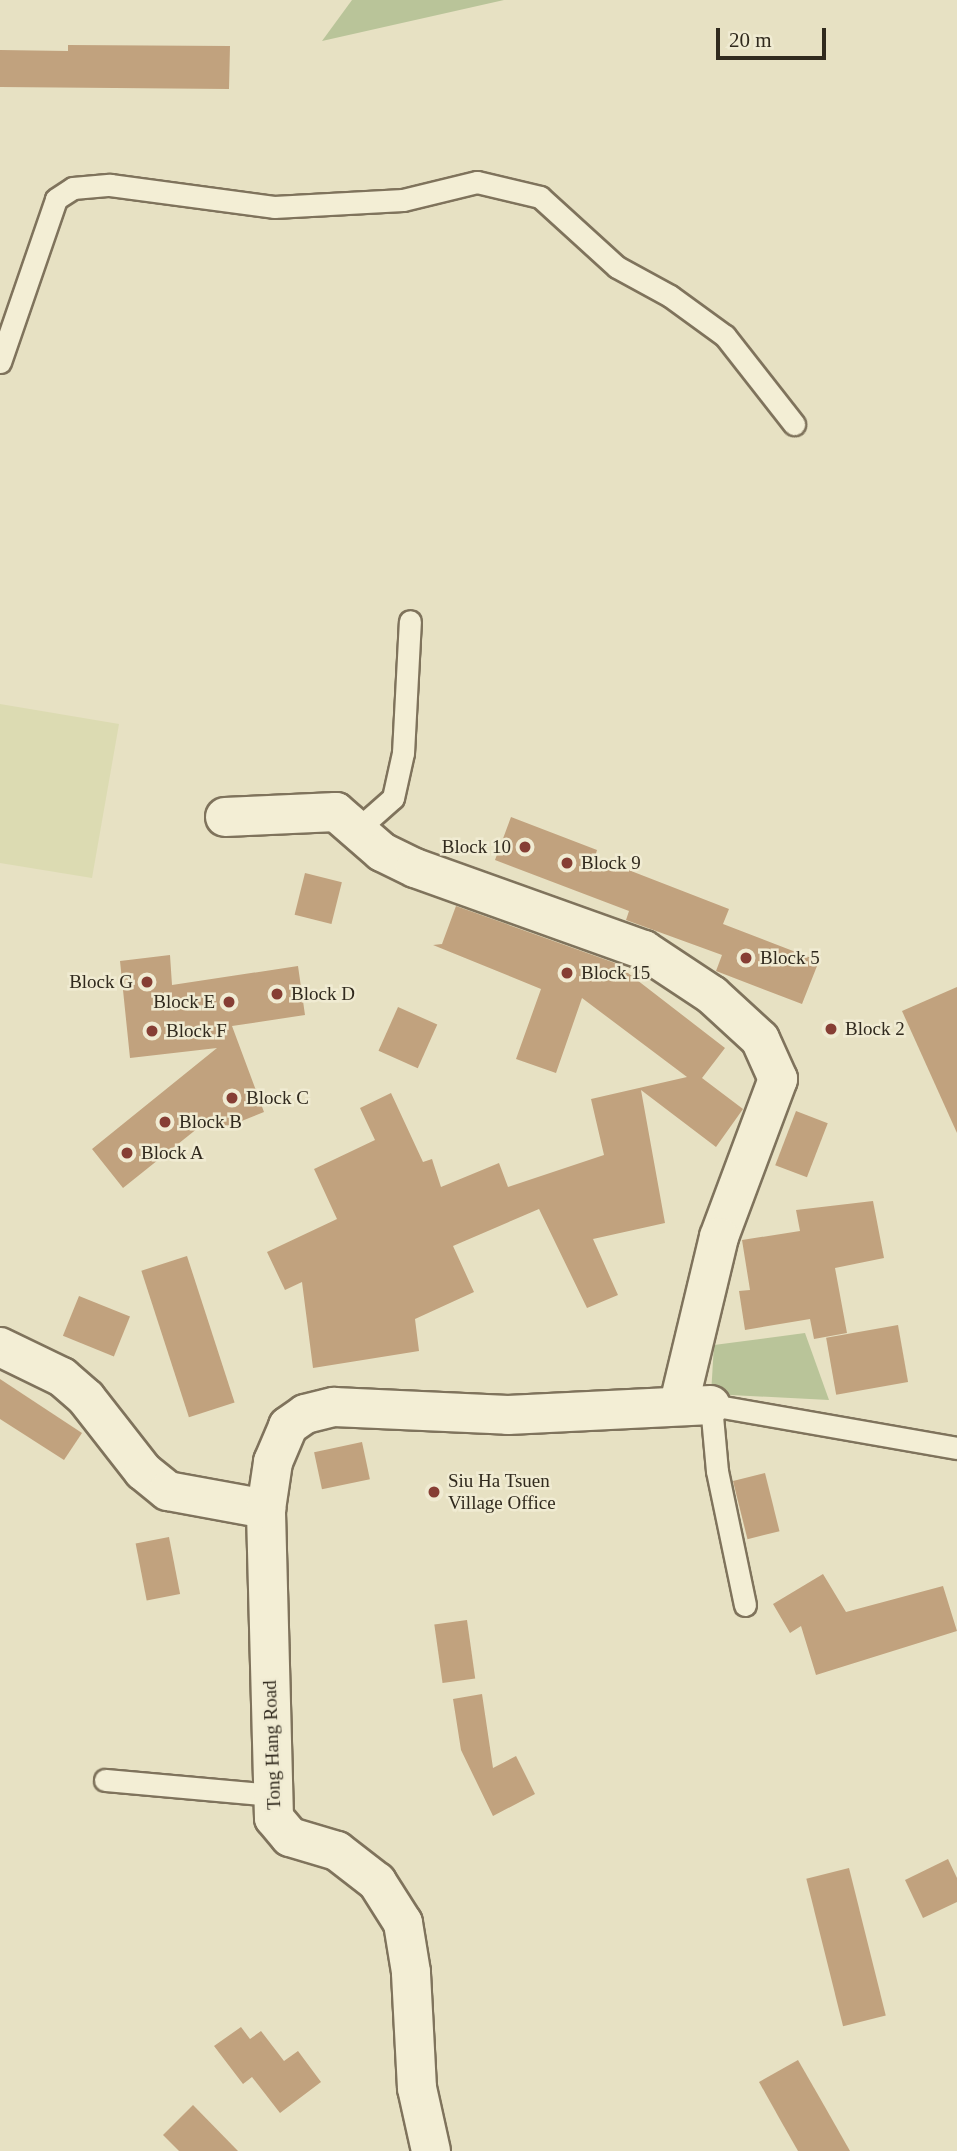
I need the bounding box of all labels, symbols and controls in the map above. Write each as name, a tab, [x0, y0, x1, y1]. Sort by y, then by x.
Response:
scale bar	[719, 14, 829, 58]
text: 20 m	[729, 28, 772, 52]
place label: Block 10	[442, 836, 511, 858]
marker: Block 10	[517, 839, 533, 855]
place label: Block 9	[581, 852, 641, 874]
marker: Block 9	[559, 855, 575, 871]
place label: Block 5	[760, 947, 820, 969]
marker: Block 5	[738, 950, 754, 966]
place label: Block 15	[581, 962, 650, 984]
marker: Block 15	[559, 965, 575, 981]
place label: Block G	[69, 971, 133, 993]
marker: Block G	[139, 974, 155, 990]
place label: Block D	[291, 983, 355, 1005]
marker: Block D	[269, 986, 285, 1002]
place label: Block E	[153, 991, 215, 1013]
marker: Block E	[221, 994, 237, 1010]
place label: Block 2	[845, 1018, 905, 1040]
place label: Block F	[166, 1020, 227, 1042]
marker: Block 2	[823, 1021, 839, 1037]
marker: Block F	[144, 1023, 160, 1039]
place label: Block C	[246, 1087, 309, 1109]
marker: Block C	[224, 1090, 240, 1106]
place label: Block B	[179, 1111, 242, 1133]
marker: Block B	[157, 1114, 173, 1130]
place label: Block A	[141, 1142, 205, 1164]
marker: Block A	[119, 1145, 135, 1161]
place label: Siu Ha Tsuen Village Office	[448, 1470, 556, 1514]
marker: Siu Ha Tsuen Village Office	[426, 1484, 442, 1500]
street label: Tong Hang Road	[258, 1680, 286, 1810]

